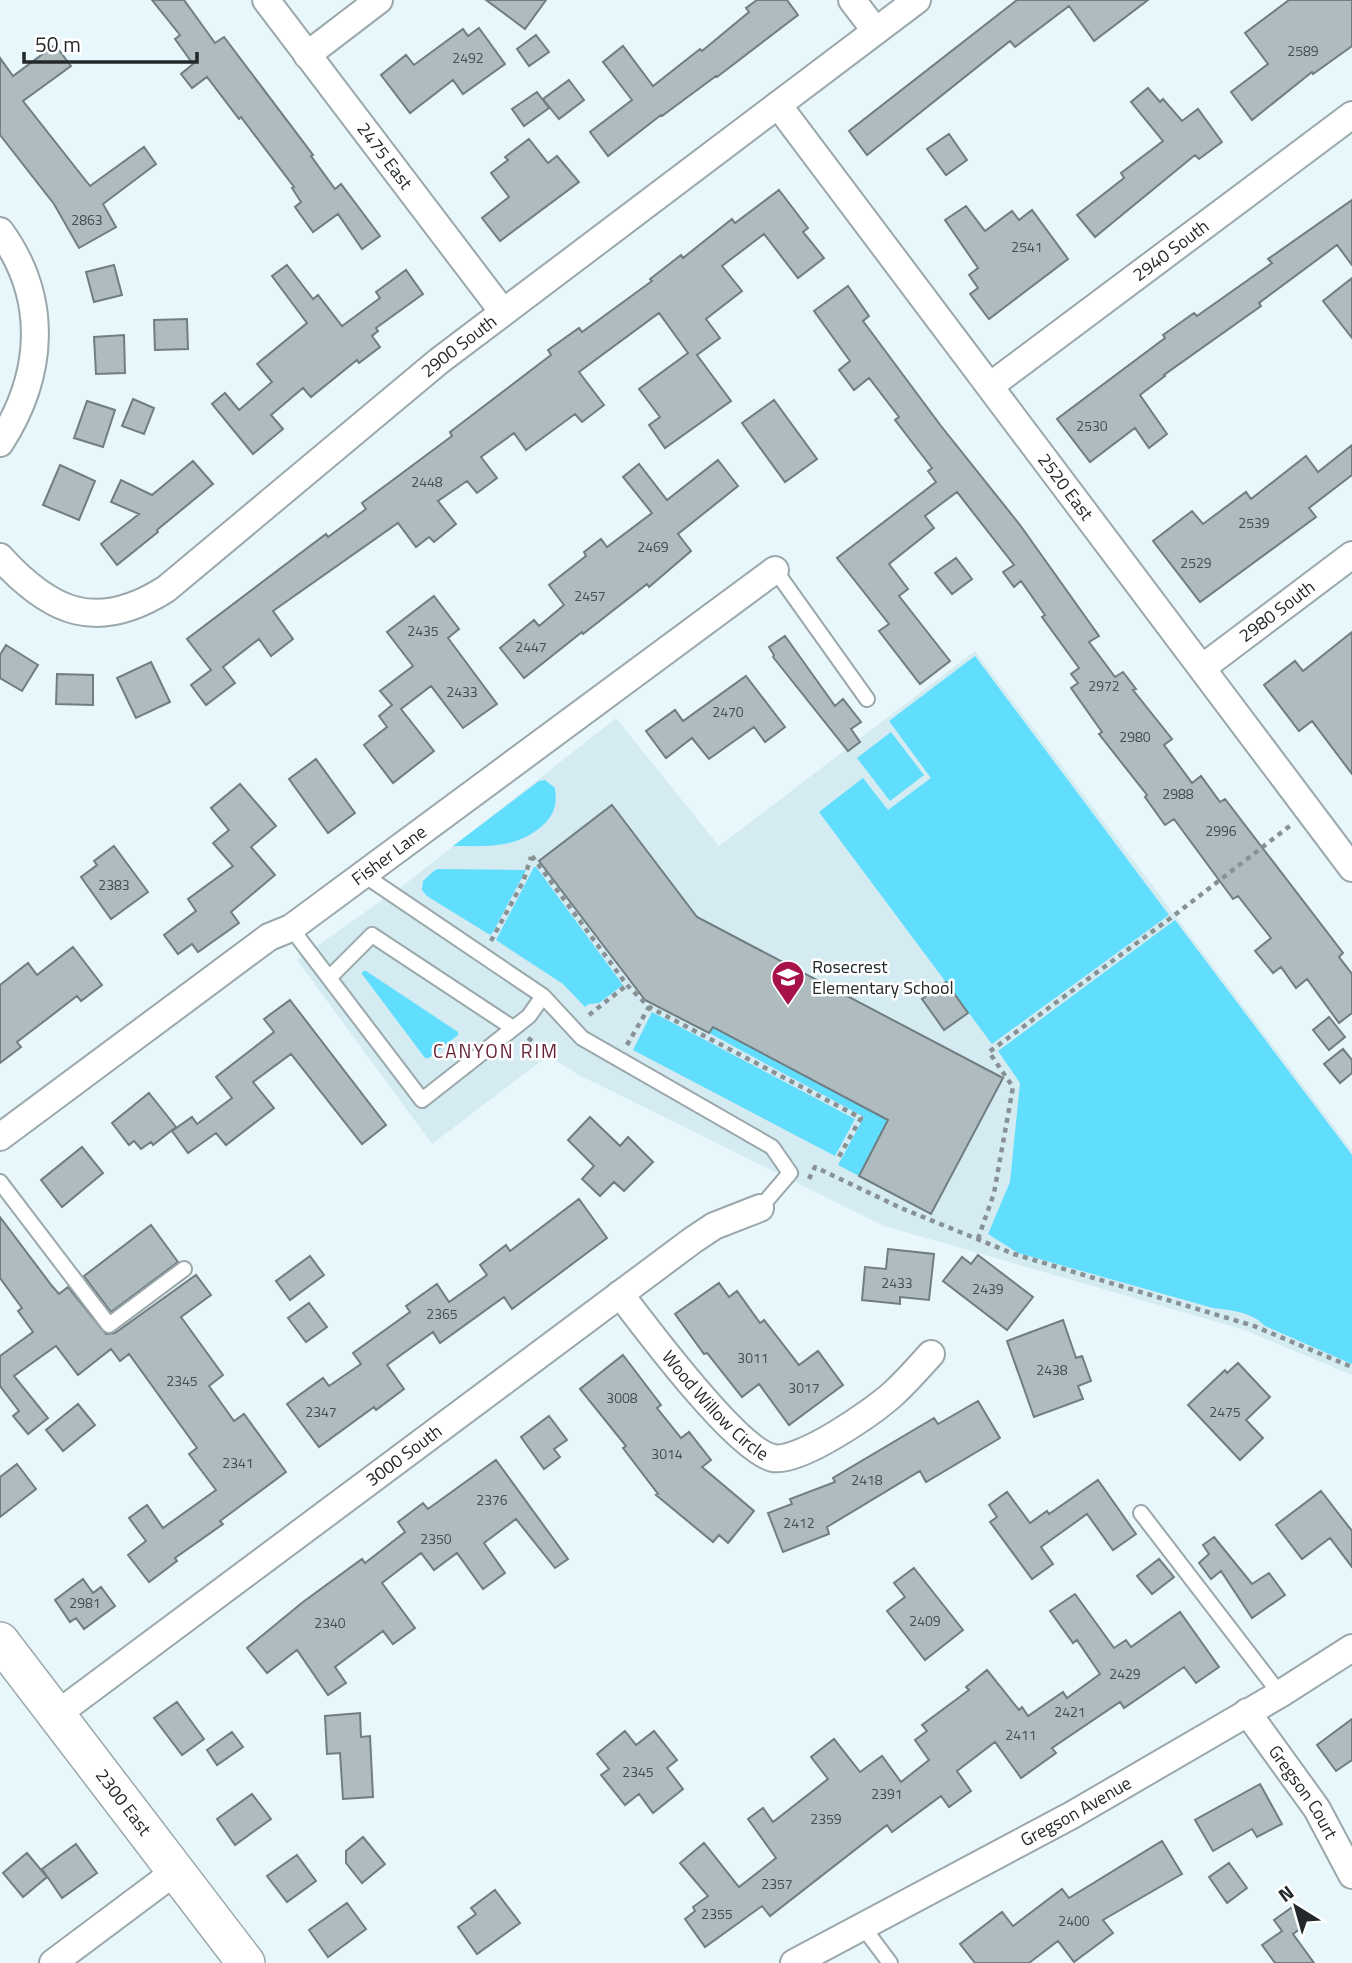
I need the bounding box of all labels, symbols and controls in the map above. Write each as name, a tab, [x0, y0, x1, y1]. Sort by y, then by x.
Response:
scale bar	[24, 21, 198, 65]
text: 50 m	[35, 28, 81, 60]
house number: 2589	[1287, 40, 1319, 61]
house number: 2492	[452, 47, 484, 68]
street label: 2475 East	[351, 117, 420, 196]
house number: 2863	[71, 209, 103, 230]
street label: 2940 South	[1127, 213, 1214, 288]
house number: 2541	[1011, 236, 1043, 257]
street label: 2900 South	[415, 308, 502, 384]
house number: 2530	[1076, 415, 1108, 436]
street label: 2520 East	[1032, 447, 1100, 527]
house number: 2448	[411, 471, 443, 492]
house number: 2539	[1238, 512, 1270, 533]
house number: 2469	[637, 536, 669, 557]
house number: 2529	[1180, 552, 1212, 573]
street label: 2980 South	[1233, 573, 1321, 649]
house number: 2457	[574, 585, 606, 606]
house number: 2435	[407, 620, 439, 641]
house number: 2447	[515, 636, 547, 657]
house number: 2972	[1088, 675, 1120, 696]
house number: 2433	[446, 681, 478, 702]
house number: 2470	[712, 701, 744, 722]
house number: 2980	[1119, 726, 1151, 747]
house number: 2988	[1162, 783, 1194, 804]
street label: Fisher Lane	[346, 818, 432, 892]
house number: 2996	[1205, 820, 1237, 841]
house number: 2383	[98, 874, 130, 895]
place label: Rosecrest Elementary School	[812, 953, 954, 1001]
school or university icon: Rosecrest Elementary School	[769, 958, 807, 1007]
district label: CANYON RIM	[433, 1036, 559, 1065]
house number: 2433	[881, 1272, 913, 1293]
house number: 2439	[972, 1278, 1004, 1299]
house number: 2365	[426, 1303, 458, 1324]
street label: Wood Willow Circle	[656, 1344, 774, 1467]
house number: 3011	[737, 1347, 769, 1368]
house number: 2438	[1036, 1359, 1068, 1380]
house number: 2345	[166, 1370, 198, 1391]
house number: 3017	[788, 1377, 820, 1398]
house number: 3008	[606, 1387, 638, 1408]
house number: 2347	[305, 1401, 337, 1422]
house number: 2475	[1209, 1401, 1241, 1422]
street label: 3000 South	[360, 1418, 447, 1493]
house number: 3014	[651, 1443, 683, 1464]
house number: 2341	[222, 1452, 254, 1473]
house number: 2418	[851, 1469, 883, 1490]
house number: 2376	[476, 1489, 508, 1510]
house number: 2412	[783, 1512, 815, 1533]
house number: 2350	[420, 1528, 452, 1549]
house number: 2981	[69, 1592, 101, 1613]
house number: 2409	[909, 1610, 941, 1631]
house number: 2340	[314, 1612, 346, 1633]
house number: 2429	[1109, 1663, 1141, 1684]
house number: 2421	[1054, 1701, 1086, 1722]
house number: 2411	[1005, 1724, 1037, 1745]
street label: Gregson Court	[1262, 1739, 1345, 1844]
house number: 2345	[622, 1761, 654, 1782]
street label: 2300 East	[89, 1763, 158, 1842]
street label: Gregson Avenue	[1015, 1769, 1136, 1853]
house number: 2391	[871, 1783, 903, 1804]
house number: 2359	[810, 1808, 842, 1829]
north arrow	[1261, 1872, 1331, 1942]
house number: 2357	[761, 1873, 793, 1894]
text: N	[1271, 1877, 1299, 1909]
house number: 2355	[701, 1903, 733, 1924]
house number: 2400	[1058, 1910, 1090, 1931]

